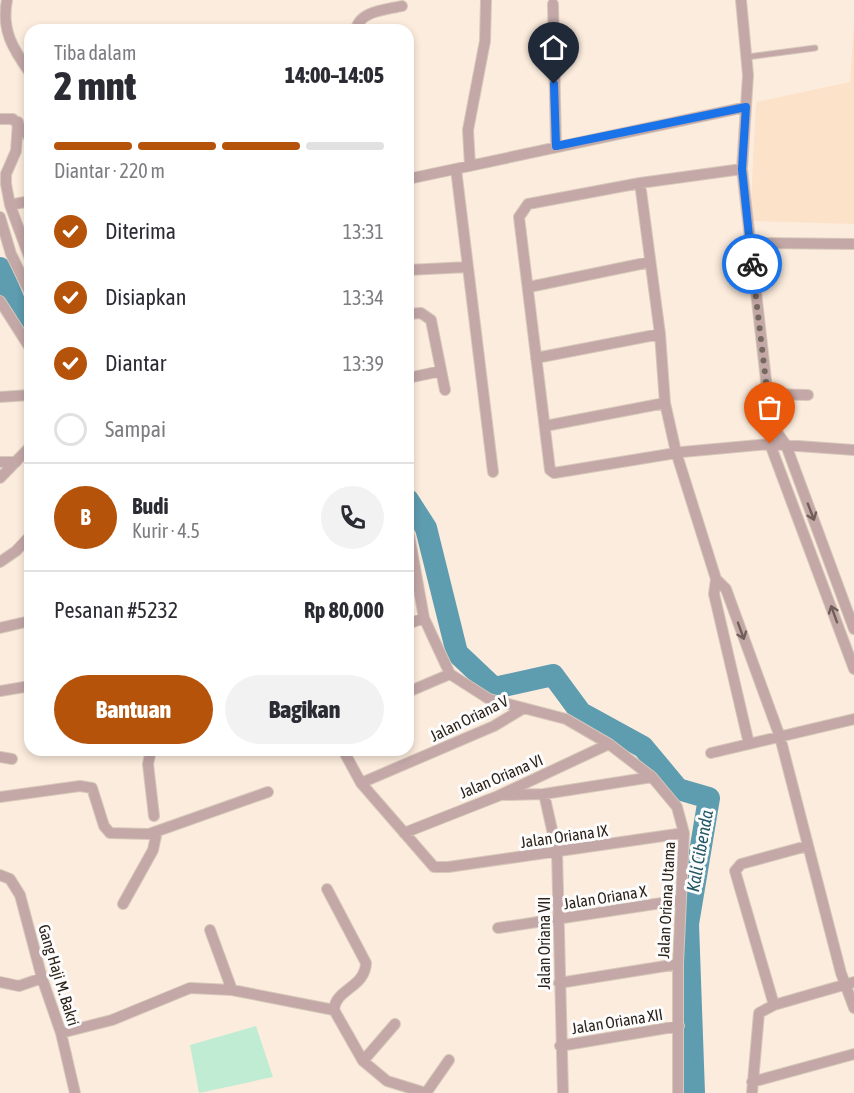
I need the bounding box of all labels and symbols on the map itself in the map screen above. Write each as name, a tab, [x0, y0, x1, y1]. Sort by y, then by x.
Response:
pin	[528, 22, 579, 84]
courier	[722, 234, 782, 294]
pin	[744, 382, 795, 444]
one-way arrow	[807, 503, 818, 521]
one-way arrow	[827, 605, 838, 624]
one-way arrow	[736, 621, 747, 640]
street label: Jalan Oriana V	[427, 691, 511, 745]
street label: Jalan Oriana VI	[457, 750, 545, 802]
water label: Kali Cibenda	[682, 808, 717, 894]
street label: Jalan Oriana IX	[519, 821, 610, 851]
street label: Jalan Oriana Utama	[654, 841, 678, 959]
street label: Jalan Oriana X	[562, 881, 649, 912]
street label: Jalan Oriana VII	[535, 897, 553, 989]
street label: Gang Haji M. Bakri	[34, 922, 83, 1028]
street label: Jalan Oriana XII	[570, 1005, 664, 1037]

